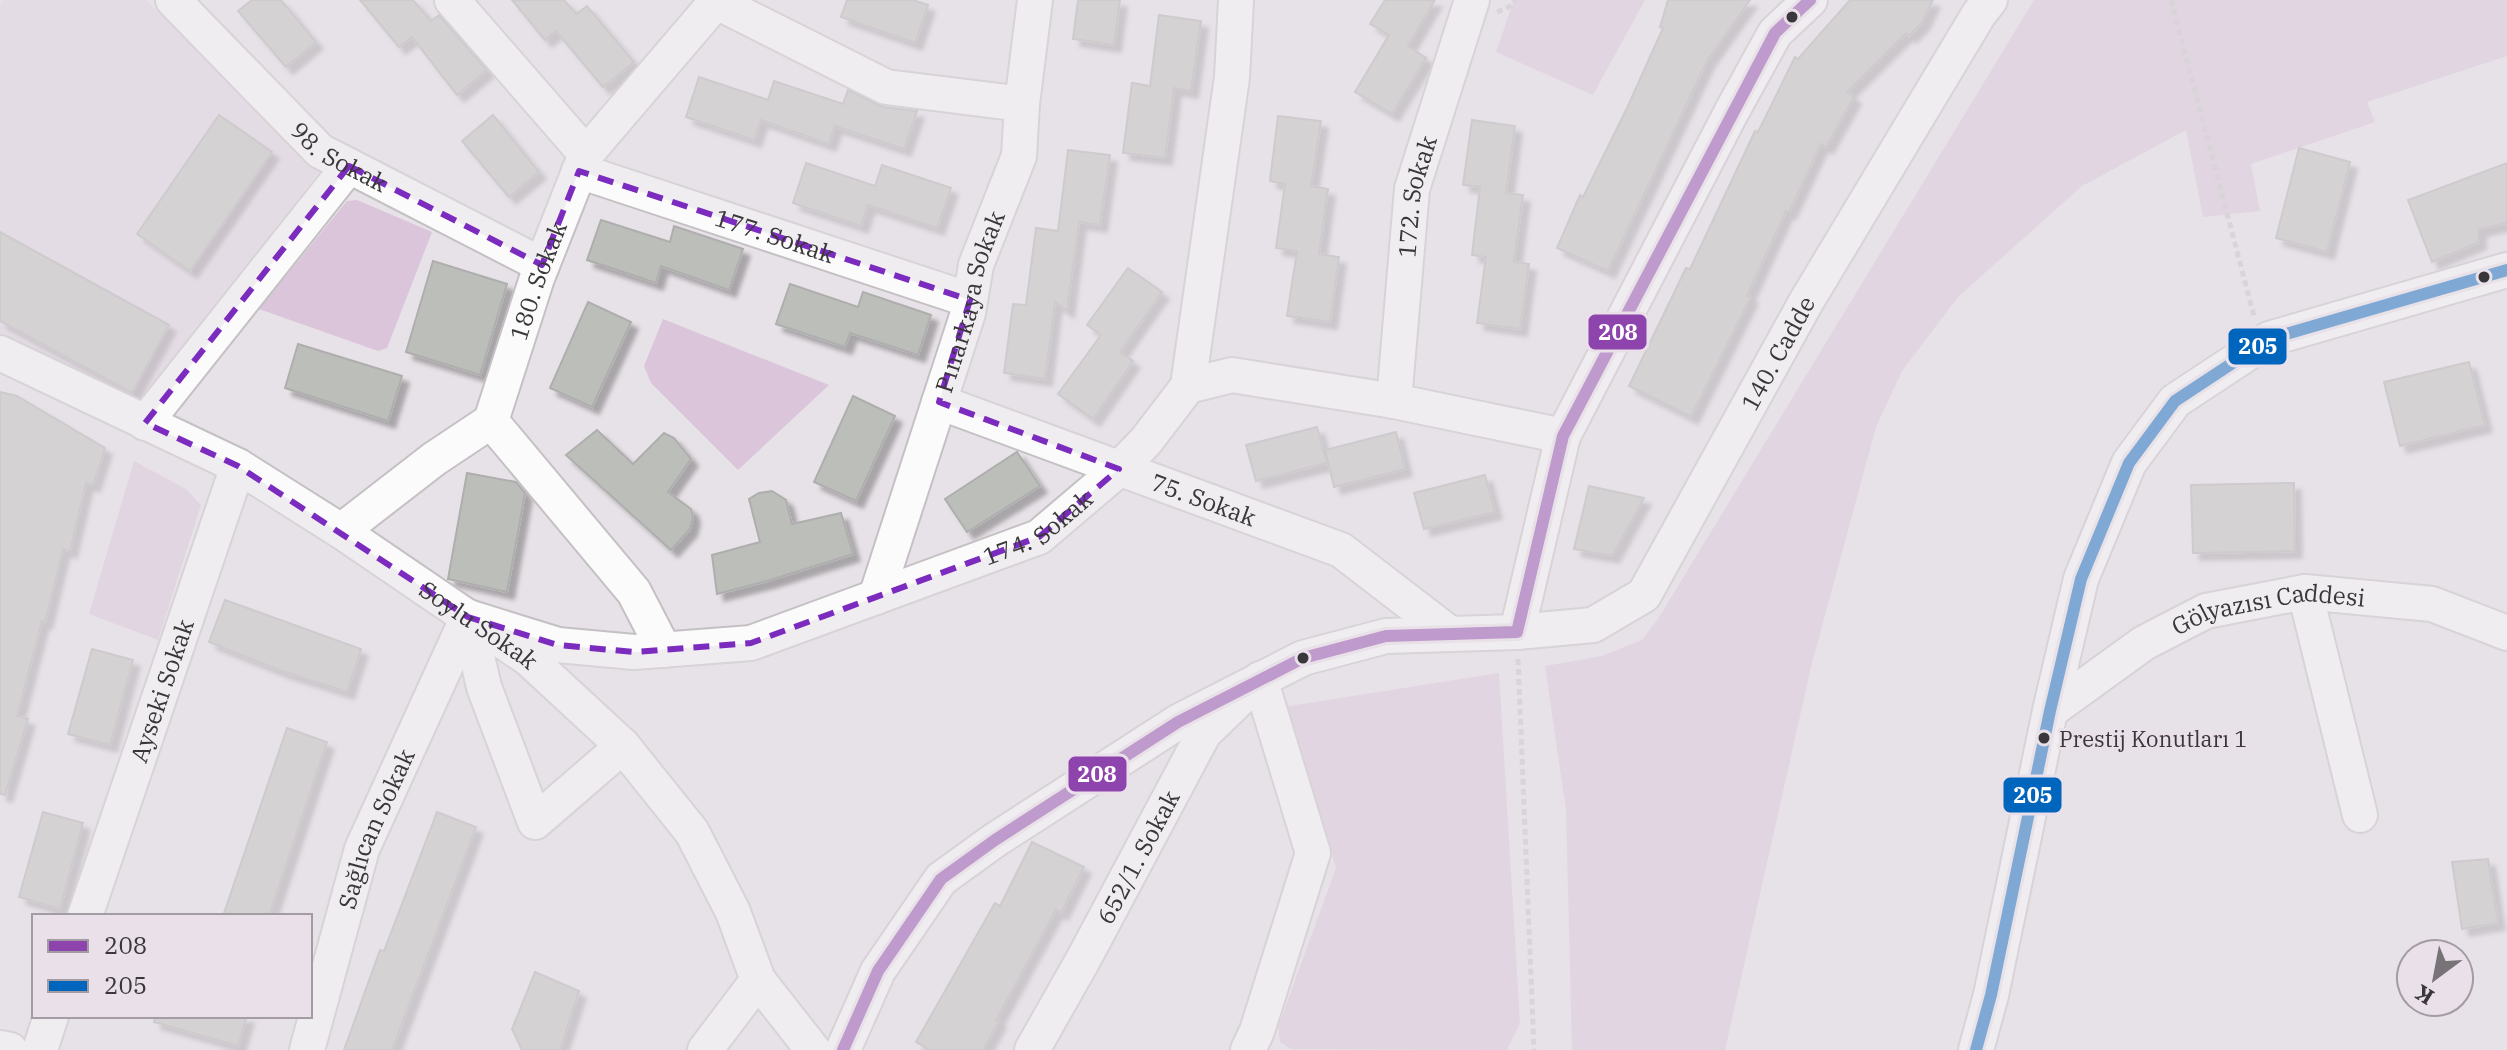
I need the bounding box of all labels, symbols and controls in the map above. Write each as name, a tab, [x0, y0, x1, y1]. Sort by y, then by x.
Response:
unlabelled marker	[1784, 9, 1800, 25]
street label: 98. Sokak	[284, 114, 393, 199]
street label: 172. Sokak	[1390, 131, 1444, 259]
street label: 177. Sokak	[711, 201, 839, 270]
street label: Pınarkaya Sokak	[927, 206, 1012, 397]
street label: 180. Sokak	[502, 217, 574, 344]
unlabelled marker	[2476, 269, 2492, 285]
street label: 140. Cadde	[1733, 290, 1822, 416]
line badge: 208	[1587, 313, 1648, 351]
text: 208	[1598, 317, 1638, 346]
line badge: 205	[2227, 327, 2288, 366]
text: 205	[2238, 331, 2278, 360]
street label: 75. Sokak	[1147, 465, 1261, 533]
street label: 174. Sokak	[978, 483, 1099, 572]
street label: Soylu Sokak	[413, 573, 546, 676]
street label: Gölyazısı Caddesi	[2166, 576, 2367, 642]
street label: Ayseki Sokak	[122, 615, 201, 767]
unlabelled marker	[1295, 650, 1311, 666]
place label: Prestij Konutları 1	[2059, 724, 2248, 753]
marker: Prestij Konutları 1	[2036, 730, 2052, 746]
street label: Sağlıcan Sokak	[330, 743, 422, 913]
line badge: 208	[1067, 755, 1128, 793]
text: 208	[1077, 759, 1117, 788]
line badge: 205	[2002, 776, 2063, 814]
text: 205	[2013, 780, 2053, 809]
street label: 652/1. Sokak	[1089, 785, 1187, 930]
legend	[32, 914, 312, 1018]
text: 208	[104, 929, 147, 961]
north arrow	[2395, 938, 2475, 1018]
text: 205	[104, 969, 147, 1001]
text: K	[2409, 979, 2439, 1012]

